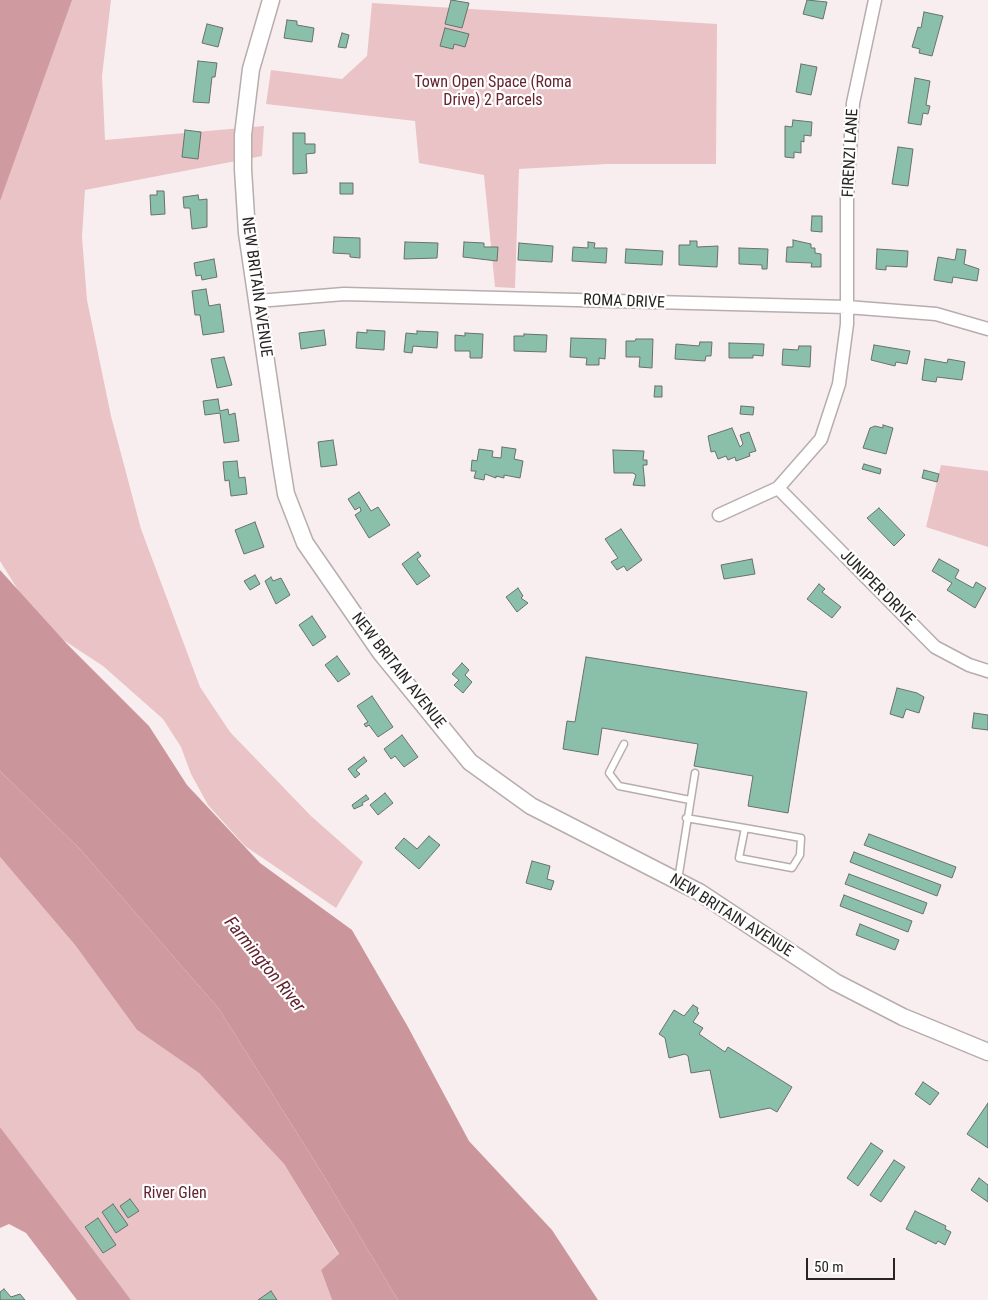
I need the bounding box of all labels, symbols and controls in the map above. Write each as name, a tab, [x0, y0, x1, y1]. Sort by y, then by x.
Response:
park label: Town Open Space (Roma Drive) 2 Parcels	[414, 73, 572, 111]
street label: FIRENZI LANE	[839, 108, 863, 198]
street label: NEW BRITAIN AVENUE	[237, 216, 275, 358]
street label: ROMA DRIVE	[583, 291, 665, 313]
street label: JUNIPER DRIVE	[836, 547, 918, 629]
street label: NEW BRITAIN AVENUE	[347, 609, 449, 733]
street label: NEW BRITAIN AVENUE	[666, 870, 796, 962]
water label: Farmington River	[219, 913, 309, 1017]
park label: River Glen	[143, 1184, 207, 1204]
scale bar	[808, 1248, 897, 1280]
text: 50 m	[814, 1258, 844, 1276]

